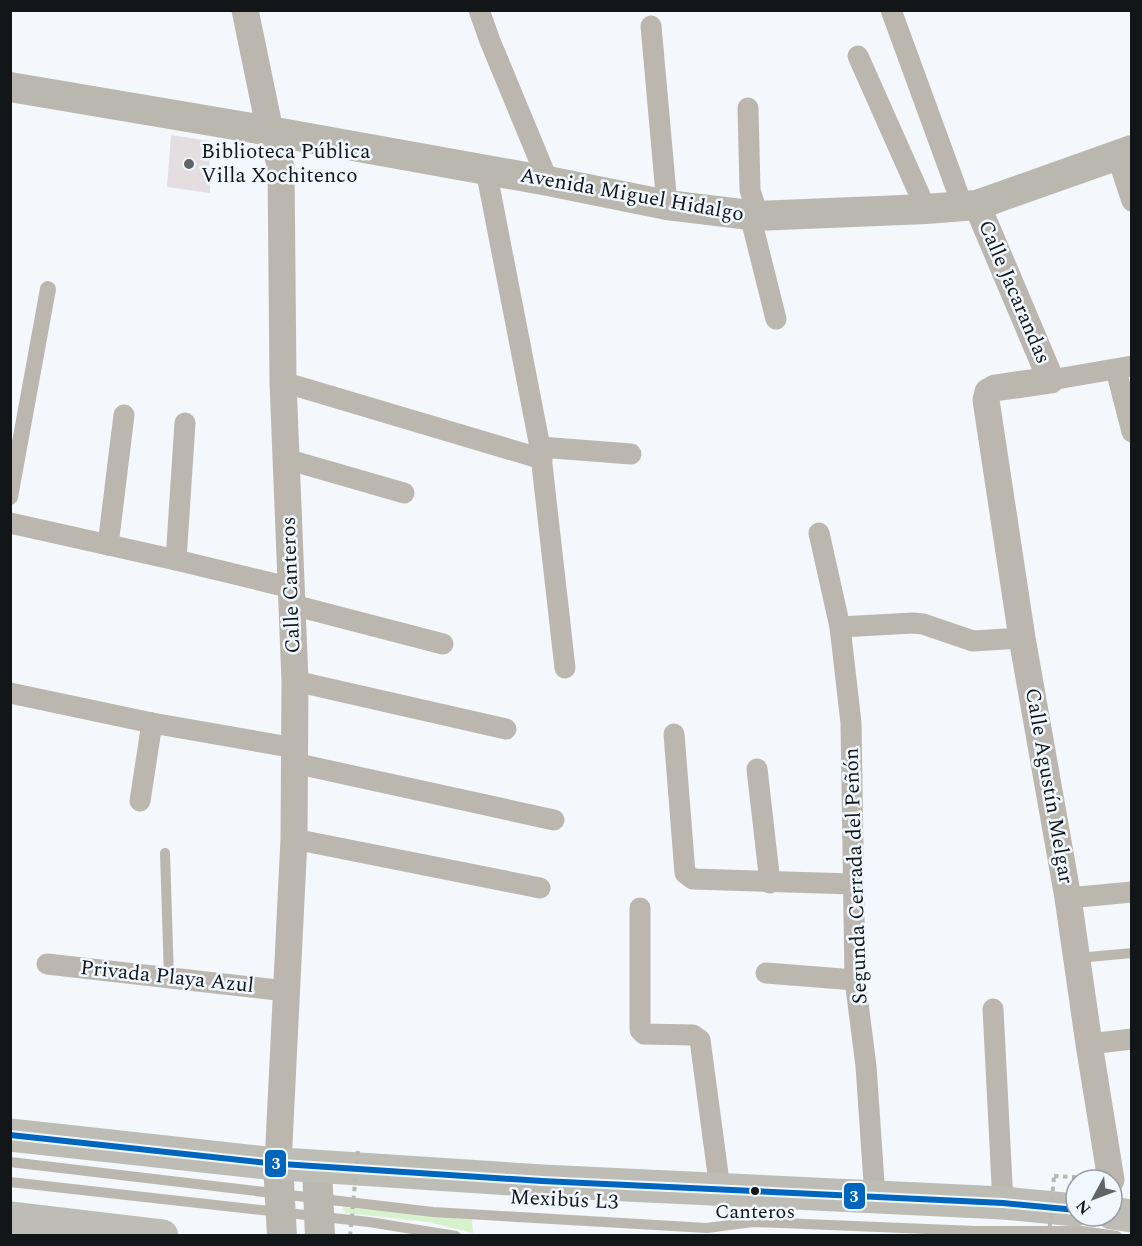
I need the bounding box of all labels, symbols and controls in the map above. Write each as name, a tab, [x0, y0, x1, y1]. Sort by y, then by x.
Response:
place label: Biblioteca Pública Villa Xochitenco	[201, 136, 371, 192]
marker: Biblioteca Pública Villa Xochitenco	[182, 157, 196, 171]
street label: Avenida Miguel Hidalgo	[517, 160, 747, 230]
street label: Calle Jacarandas	[969, 215, 1059, 369]
street label: Calle Canteros	[273, 516, 309, 654]
street label: Calle Agustín Melgar	[1016, 686, 1082, 886]
street label: Segunda Cerrada del Peñón	[836, 747, 876, 1005]
street label: Privada Playa Azul	[79, 952, 255, 1002]
line badge: 3	[264, 1149, 287, 1178]
text: 3	[272, 1152, 281, 1176]
north arrow	[1064, 1168, 1124, 1228]
street label: Mexibús L3	[509, 1181, 620, 1219]
line badge: 3	[843, 1182, 866, 1210]
marker: Canteros	[749, 1185, 761, 1197]
text: 3	[850, 1185, 859, 1209]
text: N	[1070, 1194, 1097, 1220]
place label: Canteros	[715, 1197, 795, 1227]

